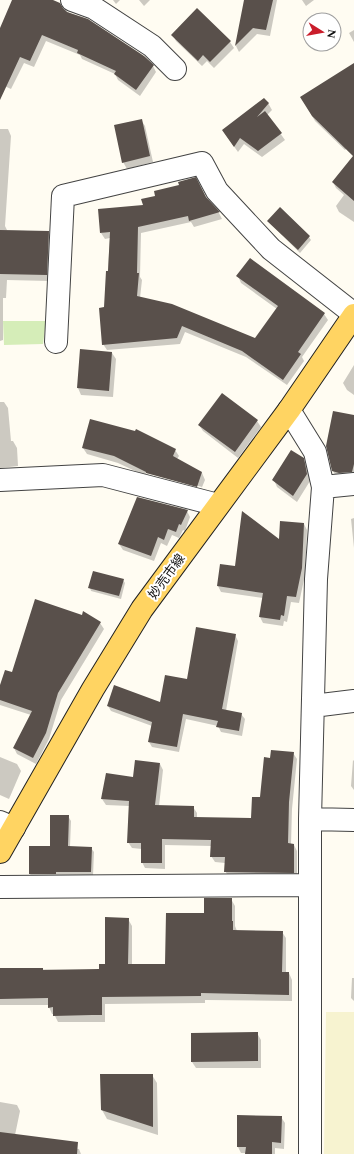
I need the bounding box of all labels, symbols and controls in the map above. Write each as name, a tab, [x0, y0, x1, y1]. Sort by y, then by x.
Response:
north arrow	[302, 12, 342, 52]
text: N	[322, 28, 341, 40]
street label: 妙売市線	[143, 550, 190, 604]

